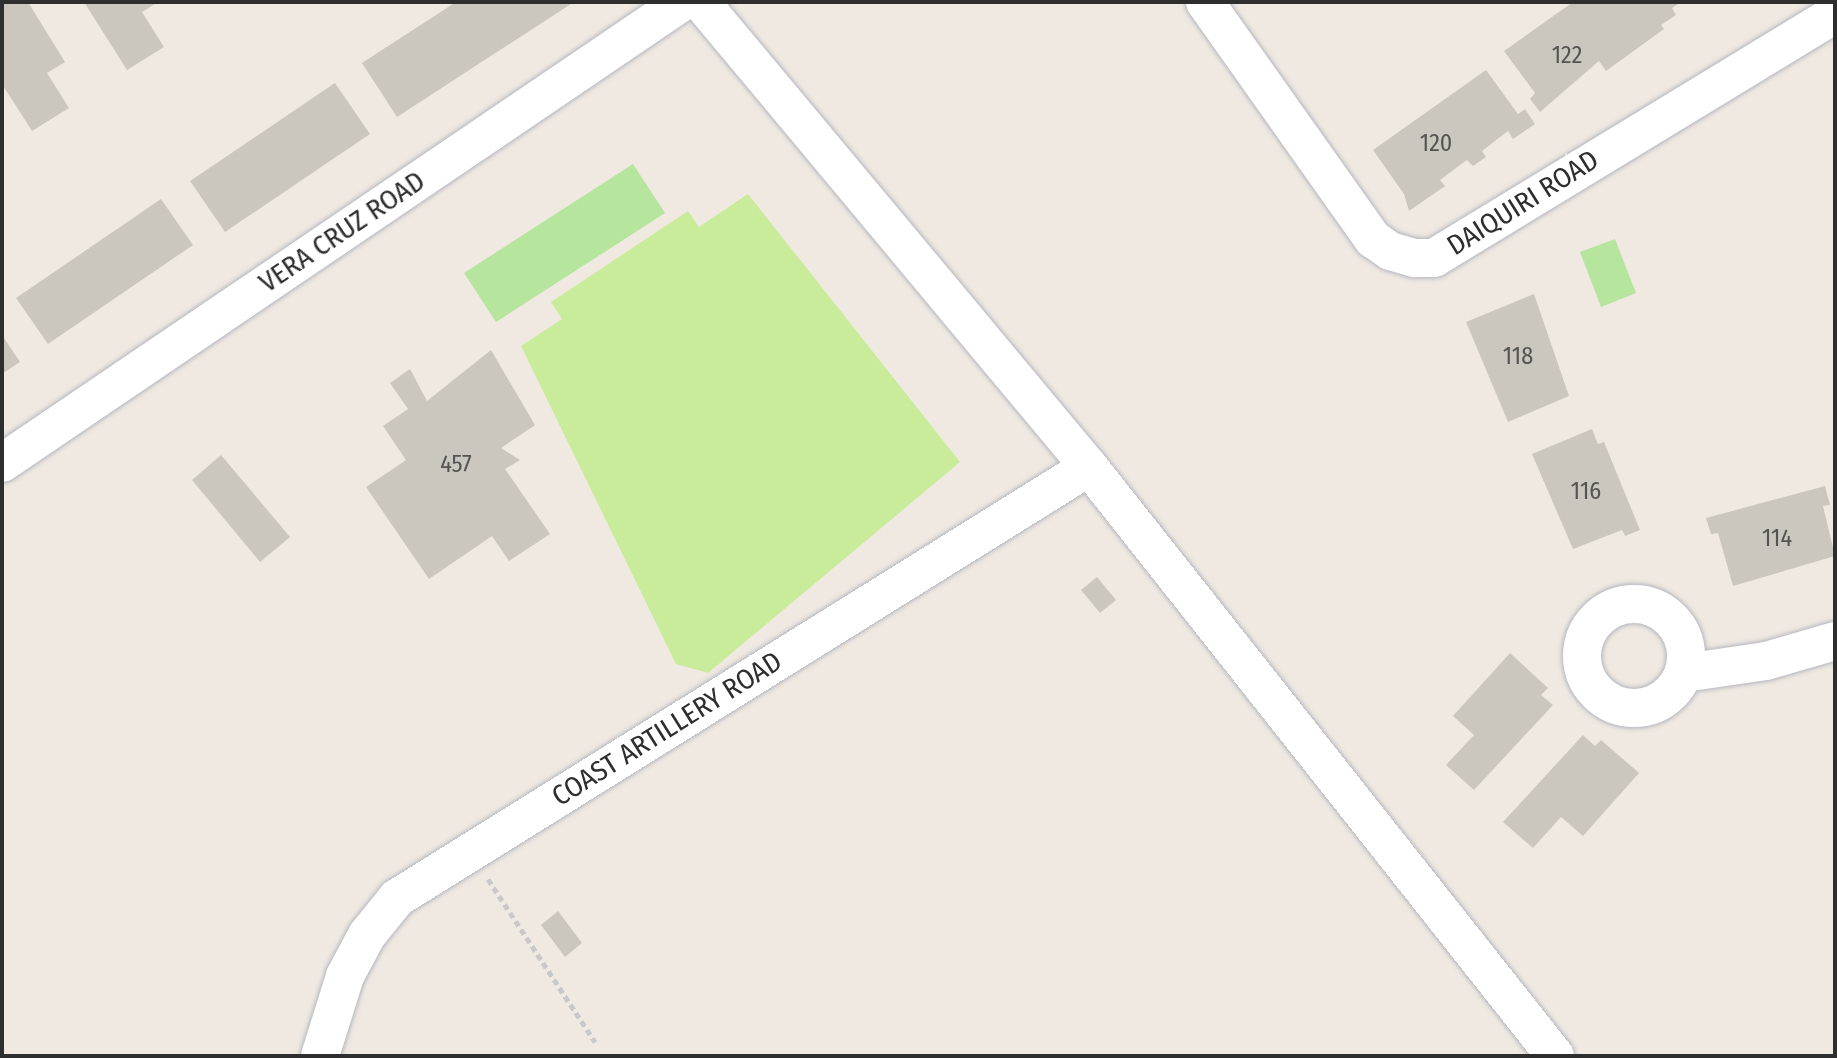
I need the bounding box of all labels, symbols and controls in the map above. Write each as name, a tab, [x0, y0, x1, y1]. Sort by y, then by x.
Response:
house number: 122	[1552, 42, 1582, 70]
house number: 120	[1420, 130, 1452, 158]
street label: DAIQUIRI ROAD	[1441, 143, 1605, 263]
street label: VERA CRUZ ROAD	[253, 164, 431, 300]
house number: 118	[1503, 343, 1533, 371]
house number: 457	[440, 451, 472, 479]
house number: 116	[1571, 478, 1601, 506]
house number: 114	[1762, 525, 1792, 553]
street label: COAST ARTILLERY ROAD	[546, 645, 788, 813]

